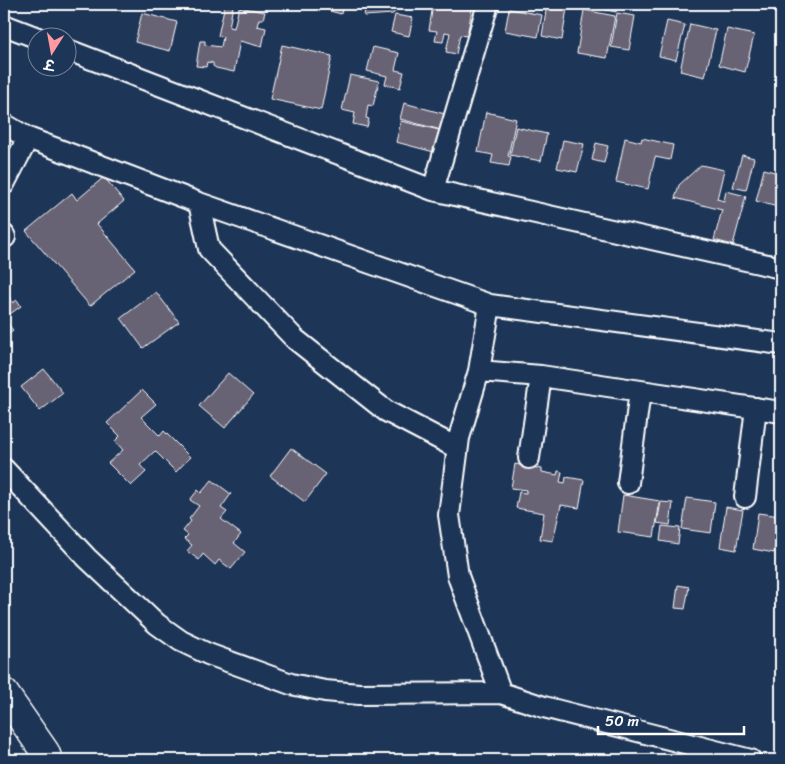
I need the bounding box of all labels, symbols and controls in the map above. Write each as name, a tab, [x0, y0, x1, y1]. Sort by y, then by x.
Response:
north arrow	[28, 28, 78, 78]
text: उ	[41, 51, 59, 78]
scale bar	[598, 704, 744, 736]
text: 50 m	[605, 708, 640, 734]

